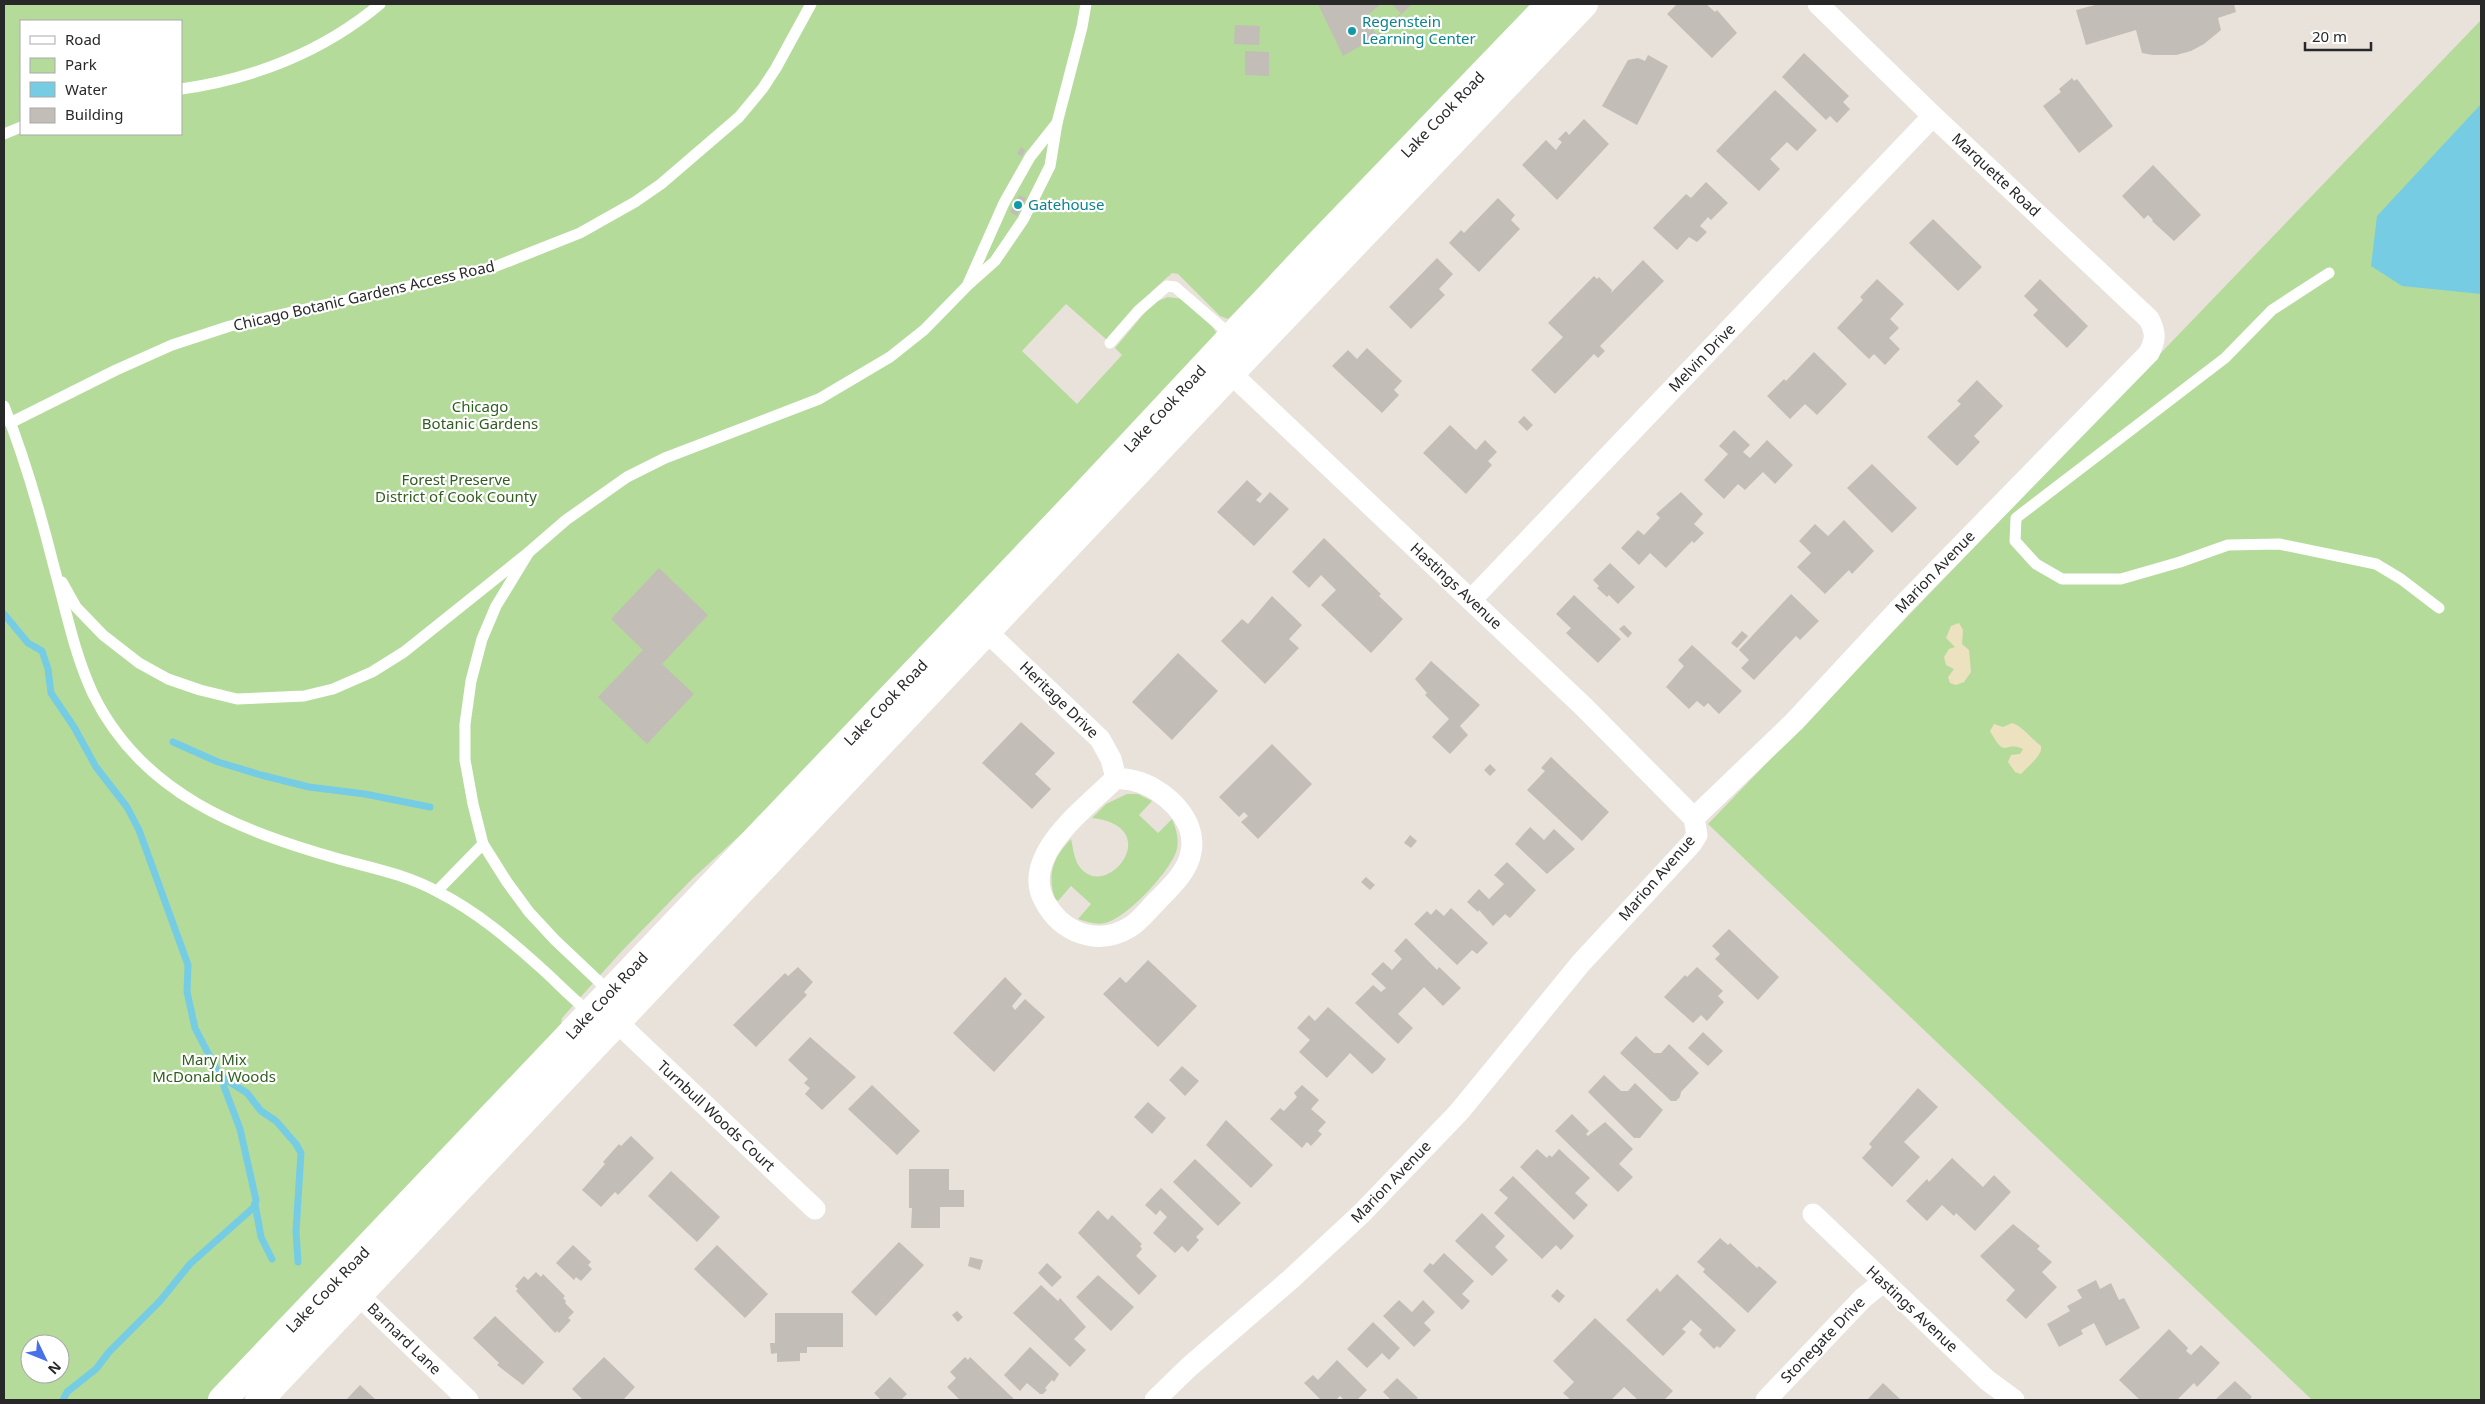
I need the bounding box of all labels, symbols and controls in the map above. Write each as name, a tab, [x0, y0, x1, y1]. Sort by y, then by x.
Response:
place label: Regenstein Learning Center	[1362, 11, 1476, 48]
legend	[20, 20, 182, 135]
scale bar	[2305, 20, 2371, 52]
marker: Regenstein Learning Center	[1346, 25, 1358, 37]
text: 20 m	[2312, 26, 2347, 46]
text: Road	[65, 29, 101, 49]
text: Park	[65, 54, 97, 74]
street label: Lake Cook Road	[1396, 67, 1488, 162]
text: Water	[65, 79, 107, 99]
text: Building	[65, 104, 123, 124]
street label: Marquette Road	[1948, 128, 2045, 220]
place label: Gatehouse	[1028, 194, 1104, 214]
marker: Gatehouse	[1012, 199, 1024, 211]
street label: Chicago Botanic Gardens Access Road	[231, 255, 496, 335]
street label: Melvin Drive	[1664, 319, 1739, 396]
street label: Lake Cook Road	[1119, 360, 1210, 456]
park label: Chicago Botanic Gardens	[422, 396, 538, 433]
park label: Forest Preserve District of Cook County	[375, 469, 537, 506]
street label: Marion Avenue	[1890, 526, 1979, 617]
street label: Hastings Avenue	[1407, 538, 1507, 633]
street label: Lake Cook Road	[839, 655, 931, 750]
street label: Heritage Drive	[1016, 657, 1103, 742]
street label: Marion Avenue	[1614, 830, 1699, 924]
street label: Lake Cook Road	[561, 947, 652, 1043]
park label: Mary Mix McDonald Woods	[152, 1049, 276, 1086]
street label: Turnbull Woods Court	[654, 1055, 780, 1175]
street label: Marion Avenue	[1346, 1136, 1435, 1227]
street label: Lake Cook Road	[281, 1242, 373, 1337]
street label: Hastings Avenue	[1863, 1261, 1963, 1356]
street label: Stonegate Drive	[1776, 1292, 1869, 1387]
street label: Barnard Lane	[364, 1298, 446, 1378]
north arrow	[20, 1334, 70, 1384]
text: N	[44, 1358, 66, 1379]

